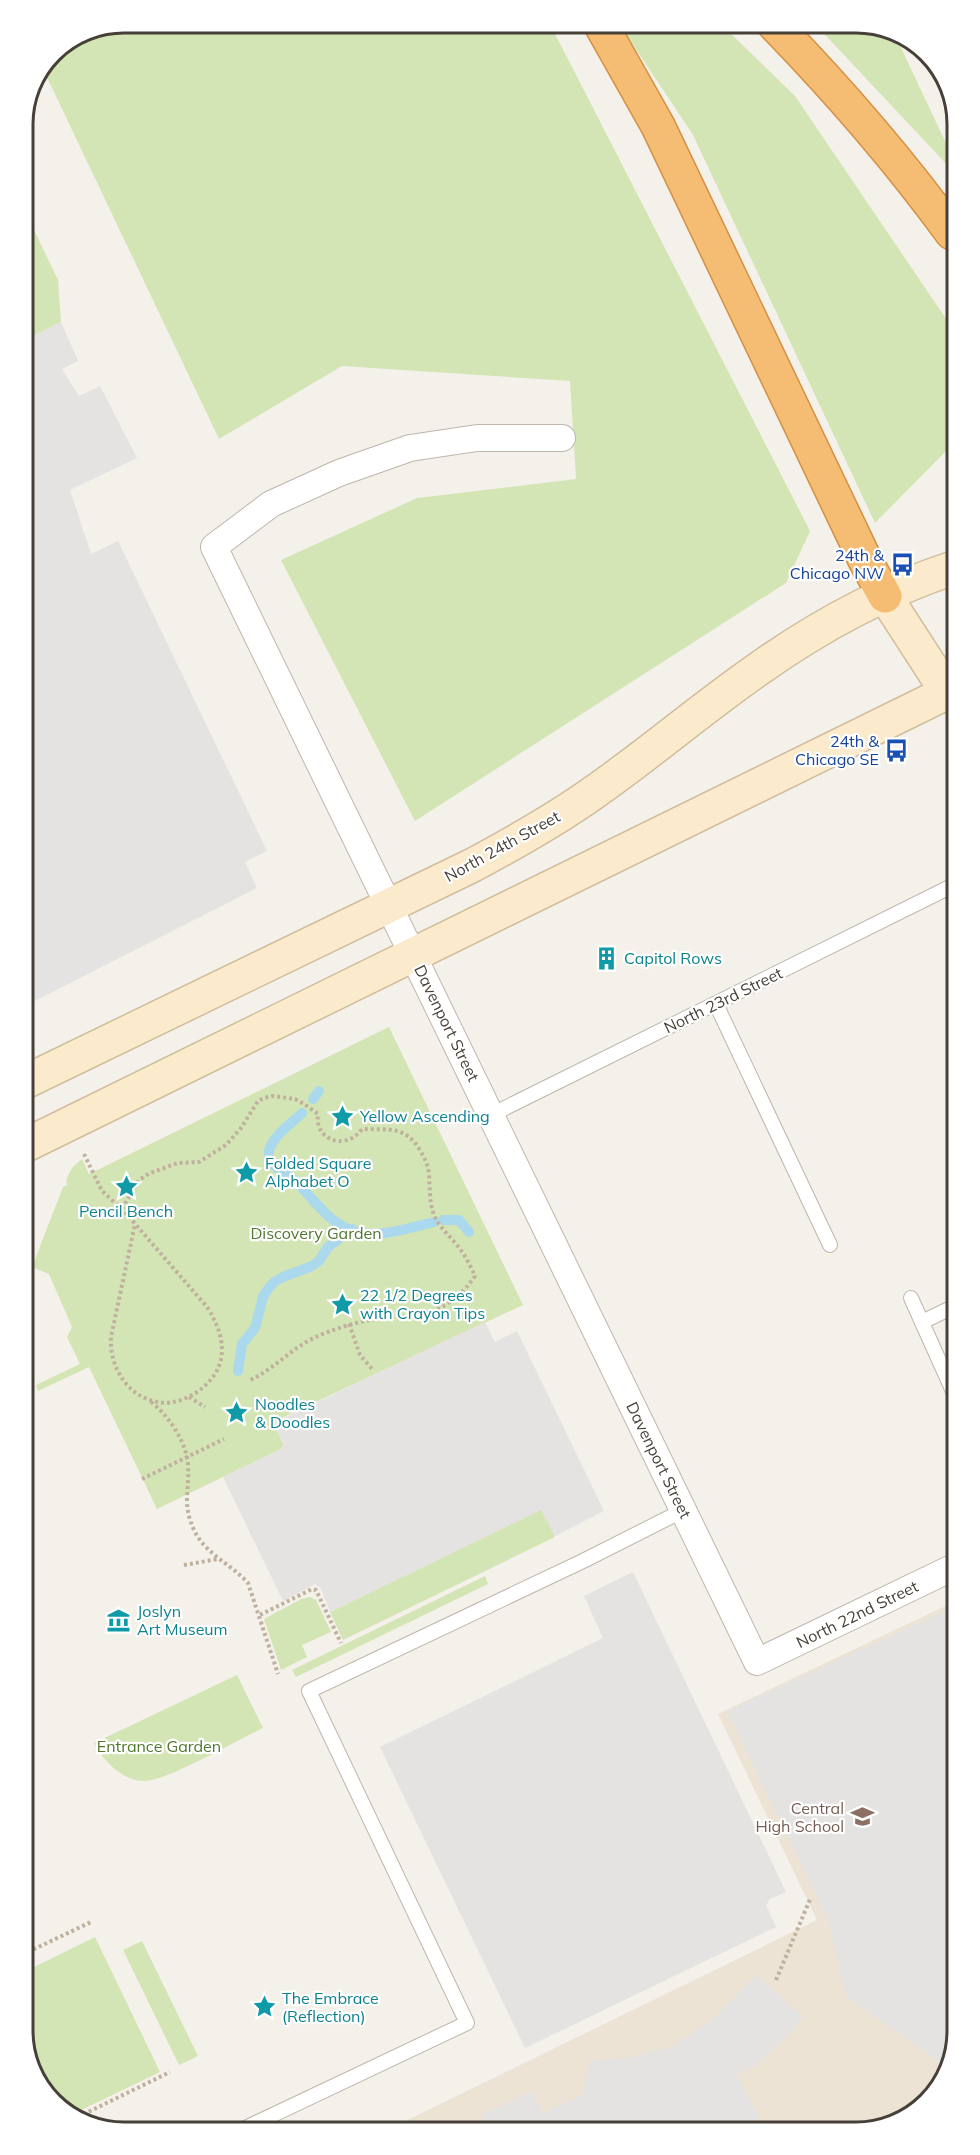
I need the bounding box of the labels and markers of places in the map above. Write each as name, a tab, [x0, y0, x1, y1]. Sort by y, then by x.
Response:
place label: 24th & Chicago NW	[790, 545, 884, 583]
bus stop icon: 24th & Chicago NW	[889, 551, 915, 577]
place label: 24th & Chicago SE	[795, 731, 879, 769]
bus stop icon: 24th & Chicago SE	[884, 737, 910, 763]
building icon: Capitol Rows	[593, 945, 619, 971]
place label: Capitol Rows	[624, 948, 722, 968]
place icon: Yellow Ascending	[329, 1103, 355, 1129]
place label: Yellow Ascending	[359, 1106, 490, 1126]
place label: Folded Square Alphabet O	[265, 1153, 372, 1191]
place icon: Folded Square Alphabet O	[234, 1159, 260, 1185]
place icon: Pencil Bench	[113, 1173, 139, 1199]
place label: Pencil Bench	[79, 1201, 173, 1221]
place label: 22 1/2 Degrees with Crayon Tips	[360, 1285, 485, 1323]
place icon: 22 1/2 Degrees with Crayon Tips	[329, 1291, 355, 1317]
place label: Noodles & Doodles	[255, 1394, 330, 1432]
place icon: Noodles & Doodles	[224, 1400, 250, 1426]
place label: Joslyn Art Museum	[137, 1601, 228, 1639]
museum icon: Joslyn Art Museum	[106, 1607, 132, 1633]
place label: Central High School	[755, 1798, 844, 1836]
school or university icon: Central High School	[849, 1804, 875, 1830]
place label: The Embrace (Reflection)	[282, 1988, 379, 2026]
place icon: The Embrace (Reflection)	[251, 1994, 277, 2020]

